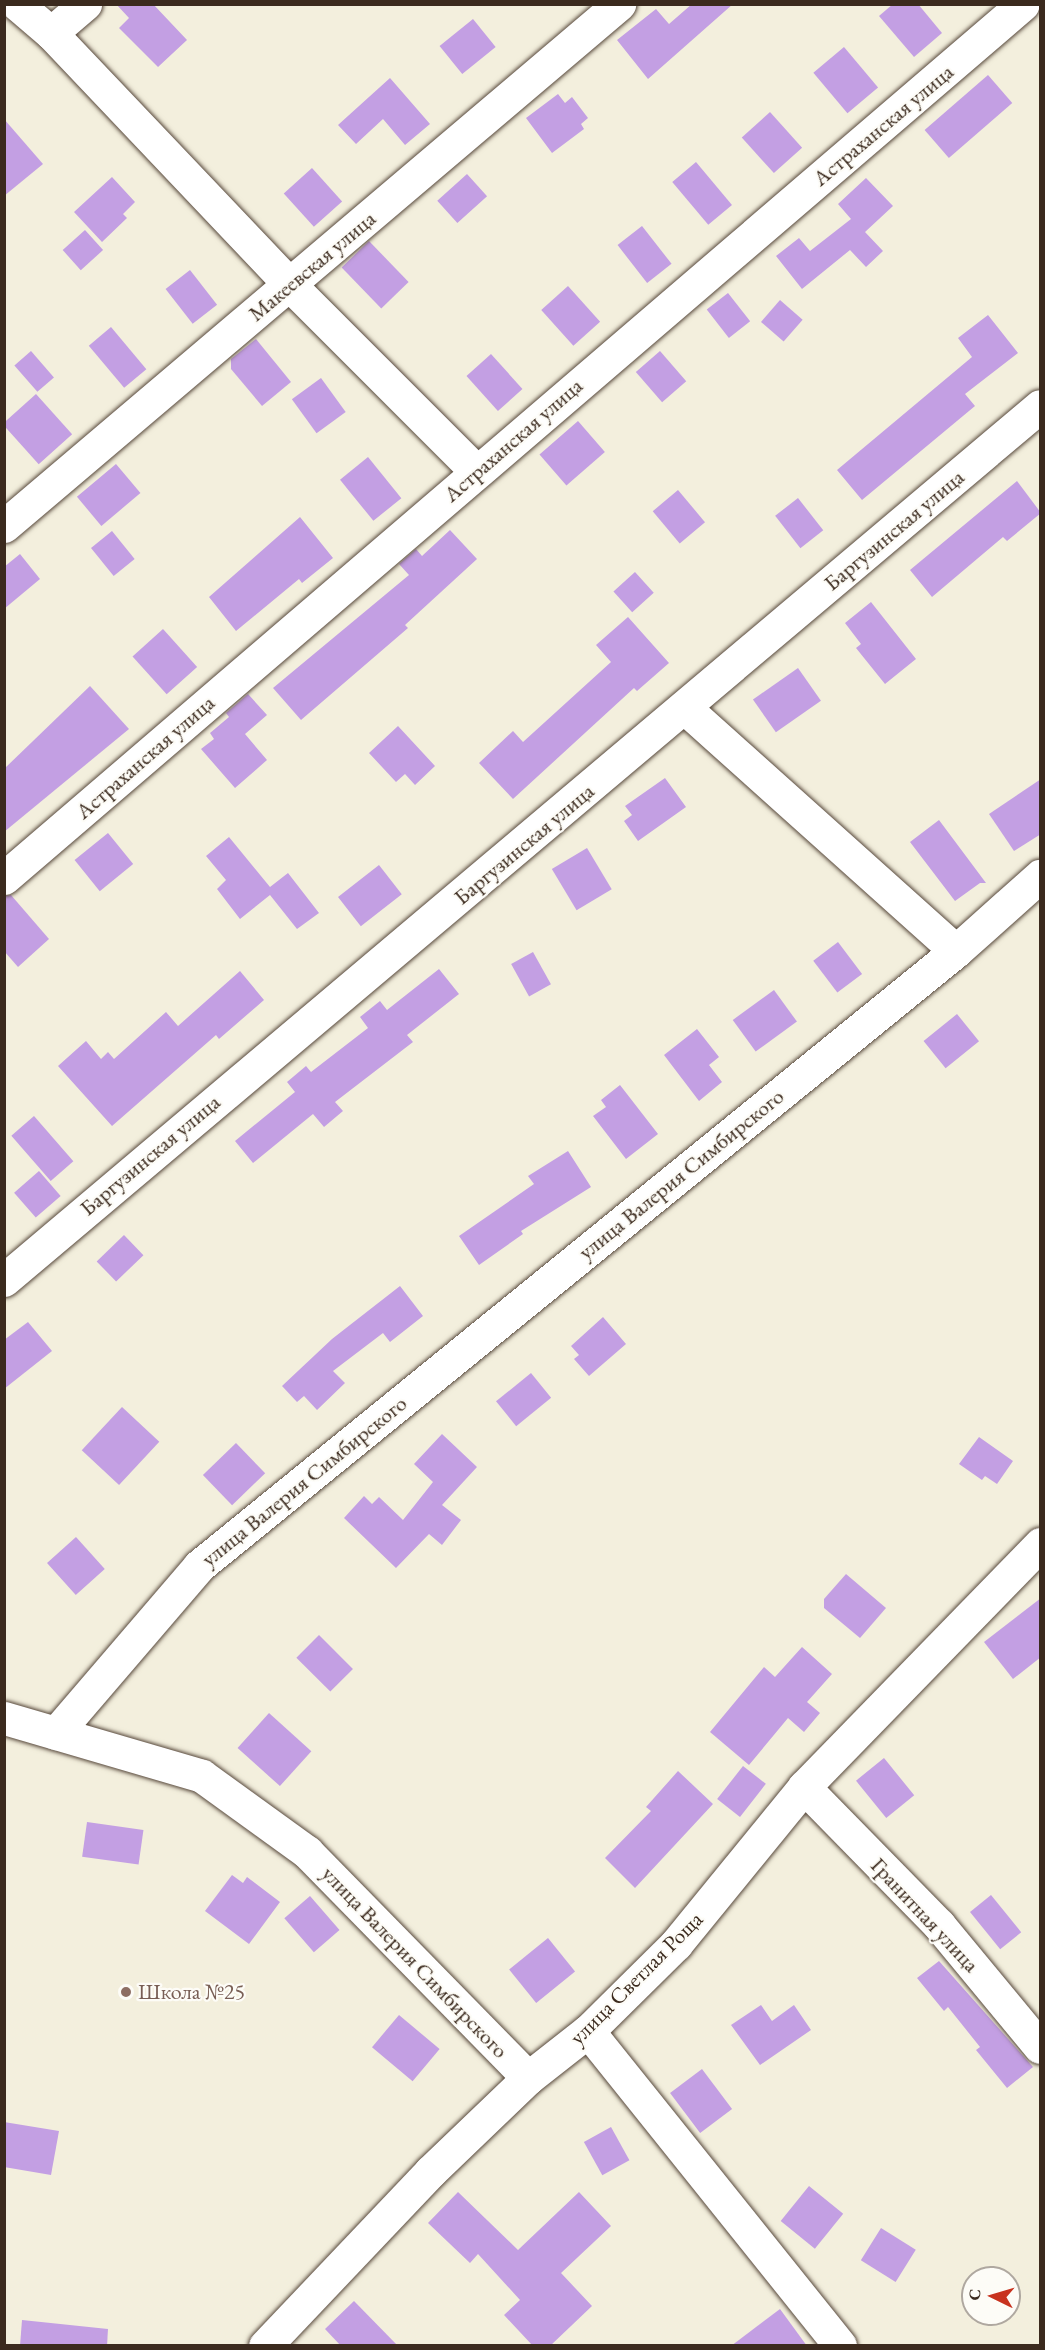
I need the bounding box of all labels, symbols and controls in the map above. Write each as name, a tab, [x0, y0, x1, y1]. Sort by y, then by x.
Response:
street label: Астраханская улица	[807, 58, 959, 192]
street label: Макеевская улица	[243, 205, 381, 327]
street label: Астраханская улица	[438, 372, 588, 508]
street label: Баргузинская улица	[819, 464, 969, 596]
street label: Астраханская улица	[70, 689, 220, 825]
street label: Баргузинская улица	[449, 778, 599, 910]
street label: улица Валерия Симбирского	[573, 1083, 789, 1265]
street label: Баргузинская улица	[75, 1089, 225, 1221]
street label: улица Валерия Симбирского	[196, 1390, 412, 1572]
street label: Гранитная улица	[865, 1852, 985, 1978]
street label: улица Валерия Симбирского	[316, 1861, 514, 2063]
street label: улица Светлая Роща	[564, 1906, 708, 2050]
place label: Школа №25	[138, 1979, 245, 2005]
marker: Школа №25	[119, 1985, 133, 1999]
north arrow	[961, 2266, 1021, 2326]
text: С	[964, 2288, 986, 2301]

